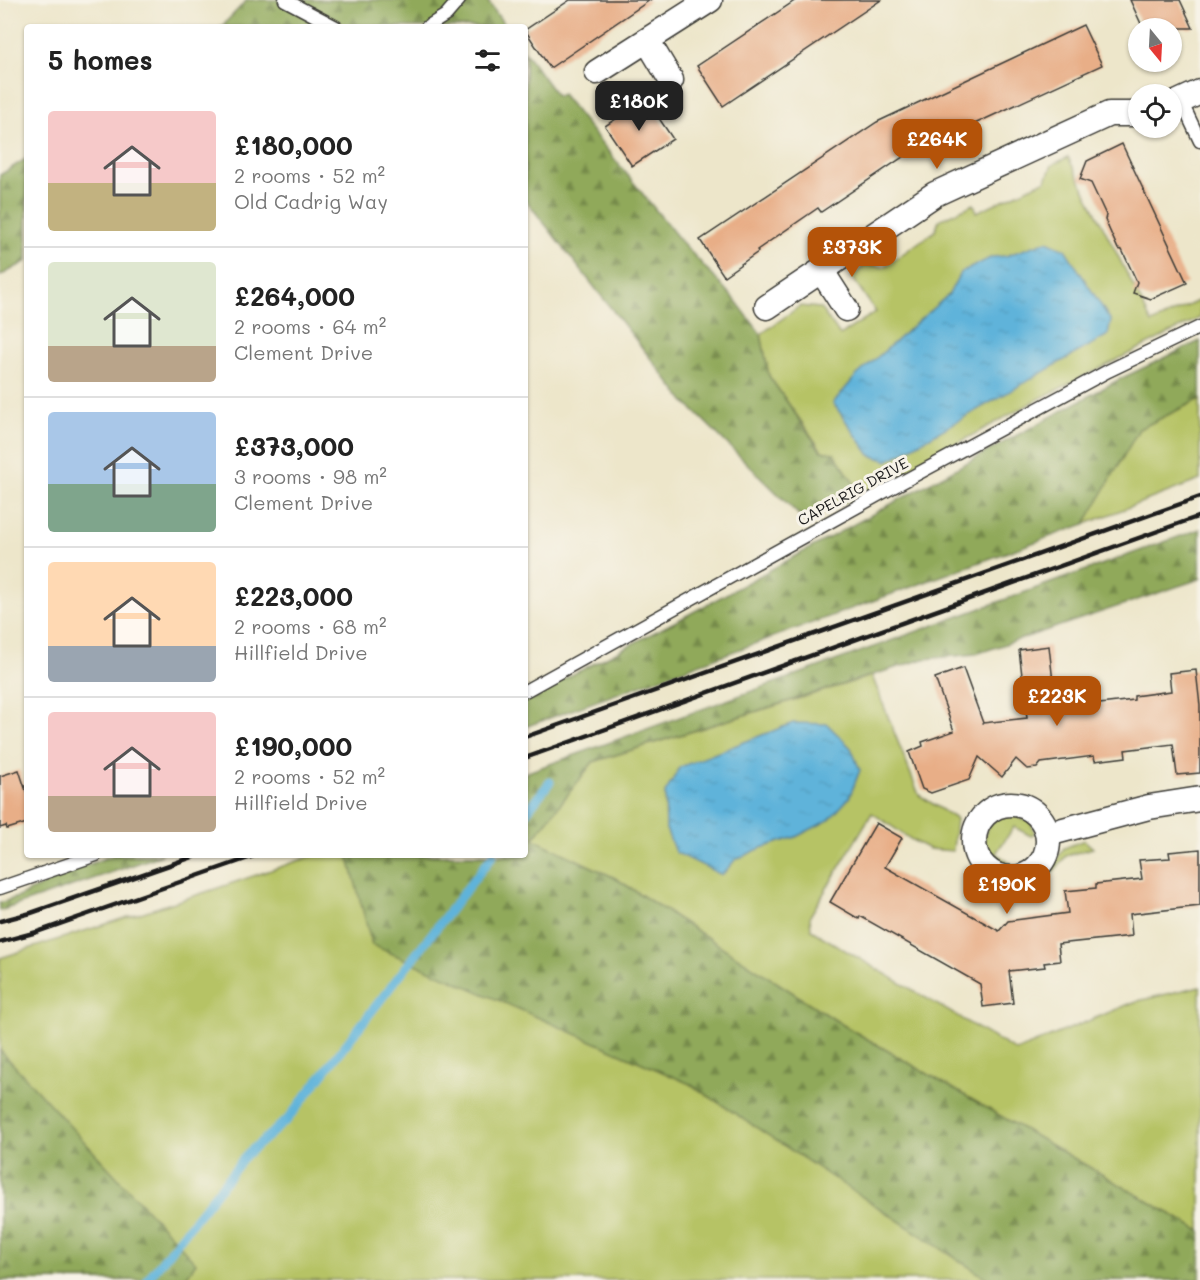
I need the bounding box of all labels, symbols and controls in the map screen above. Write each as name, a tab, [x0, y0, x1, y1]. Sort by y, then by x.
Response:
north arrow	[1128, 18, 1182, 72]
map controls	[1128, 18, 1182, 138]
text: 5 homes	[48, 43, 153, 77]
icon: filters	[471, 44, 504, 77]
pin: £180K	[597, 81, 681, 132]
button: locate	[1128, 84, 1182, 138]
text: £180K	[609, 87, 669, 113]
pin: £264K	[895, 119, 979, 170]
text: £264K	[906, 125, 968, 151]
text: £180,000	[234, 128, 353, 162]
icon: home	[96, 135, 168, 207]
text: 2 rooms · 52 m²	[234, 162, 385, 188]
text: Old Cadrig Way	[234, 188, 388, 214]
pin: £373K	[810, 227, 894, 278]
text: £373K	[822, 233, 882, 259]
text: £264,000	[234, 279, 355, 313]
icon: home	[96, 286, 168, 358]
text: 2 rooms · 64 m²	[234, 313, 386, 339]
text: Clement Drive	[234, 339, 373, 365]
text: £373,000	[234, 429, 354, 463]
icon: home	[96, 436, 168, 508]
street label: CAPELRIG DRIVE	[794, 452, 912, 530]
text: 3 rooms · 98 m²	[234, 463, 387, 489]
text: Clement Drive	[234, 489, 373, 515]
text: £223,000	[234, 579, 353, 613]
icon: home	[96, 586, 168, 658]
text: 2 rooms · 68 m²	[234, 613, 387, 639]
text: Hillfield Drive	[234, 639, 368, 665]
pin: £223K	[1015, 676, 1099, 727]
text: £223K	[1027, 682, 1087, 708]
text: £190,000	[234, 729, 352, 763]
icon: home	[96, 736, 168, 808]
text: 2 rooms · 52 m²	[234, 763, 385, 789]
text: Hillfield Drive	[234, 789, 368, 815]
pin: £190K	[965, 864, 1049, 915]
text: £190K	[977, 870, 1037, 896]

